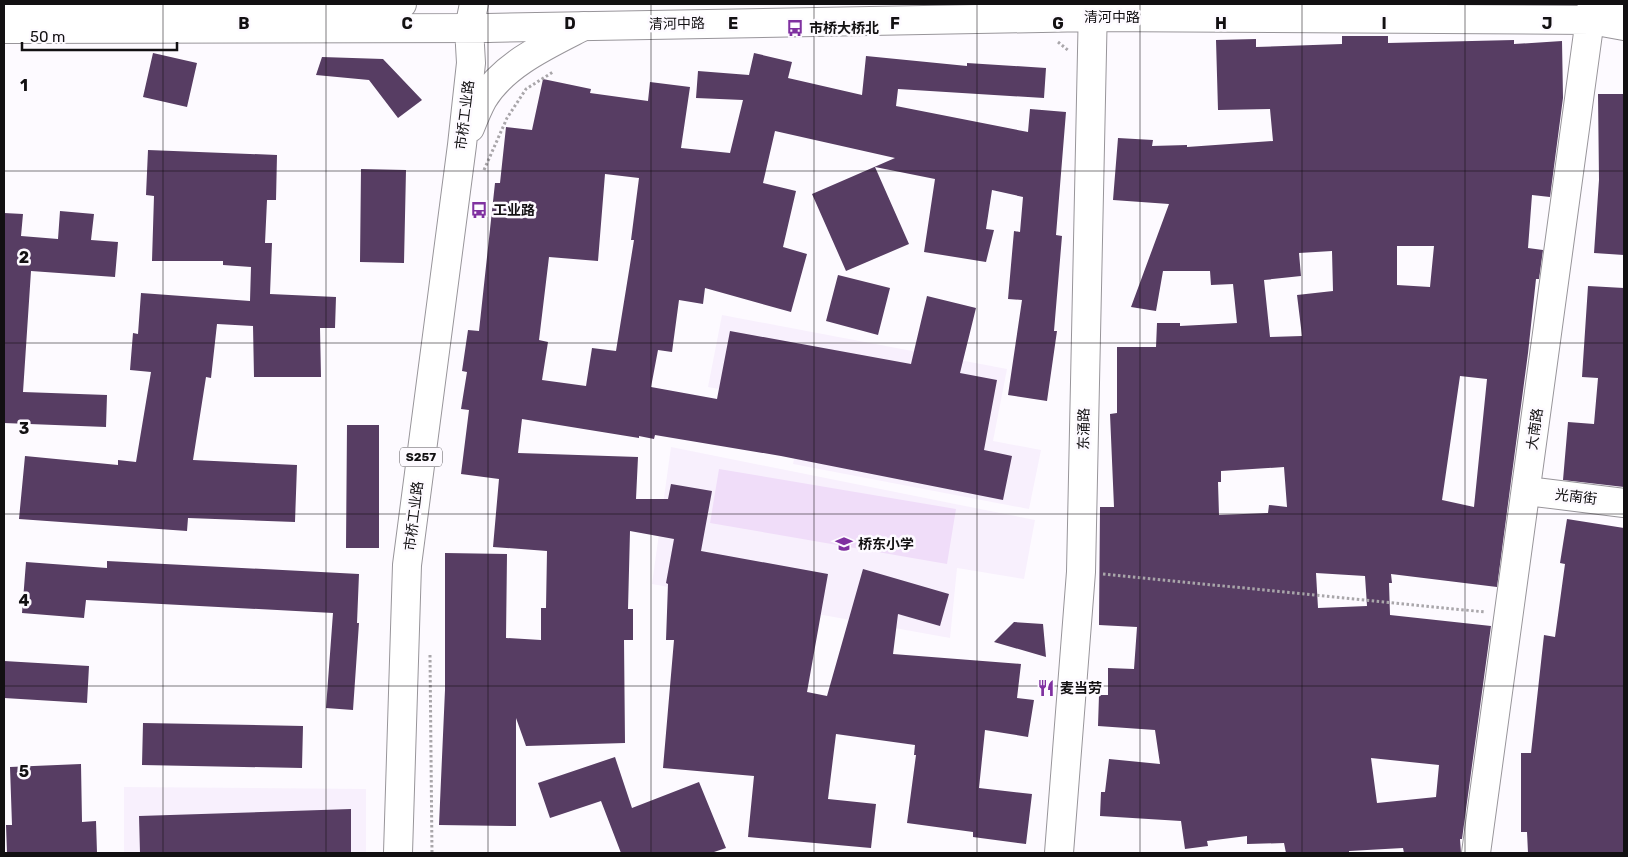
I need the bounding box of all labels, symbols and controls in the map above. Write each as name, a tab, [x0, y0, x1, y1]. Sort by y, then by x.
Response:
street label: 清河中路	[1084, 9, 1140, 26]
text: B	[238, 14, 250, 33]
text: C	[401, 14, 413, 33]
text: D	[564, 14, 576, 33]
text: E	[728, 14, 738, 33]
text: F	[890, 14, 900, 33]
text: G	[1052, 14, 1064, 33]
text: H	[1215, 14, 1227, 33]
text: I	[1381, 14, 1387, 33]
text: J	[1542, 14, 1552, 33]
street label: 清河中路	[649, 15, 705, 33]
bus stop icon: 市桥大桥北	[785, 18, 805, 38]
scale bar	[22, 20, 178, 52]
place label: 市桥大桥北	[809, 20, 879, 37]
text: 50 m	[30, 28, 65, 46]
text: 1	[20, 76, 28, 95]
street label: 市桥工业路	[452, 79, 478, 151]
bus stop icon: 工业路	[469, 200, 489, 220]
place label: 工业路	[493, 202, 535, 219]
text: 2	[19, 248, 29, 267]
street label: 大南路	[1524, 407, 1546, 451]
street label: 东涌路	[1075, 408, 1093, 450]
text: 3	[19, 419, 29, 438]
road number: S257	[400, 448, 442, 467]
street label: 市桥工业路	[401, 480, 427, 552]
street label: 光南街	[1554, 486, 1598, 508]
school or university icon: 桥东小学	[834, 534, 854, 554]
place label: 桥东小学	[858, 536, 914, 553]
text: 4	[19, 591, 30, 610]
restaurant icon: 麦当劳	[1036, 678, 1056, 698]
place label: 麦当劳	[1060, 680, 1102, 697]
text: 5	[19, 762, 29, 781]

